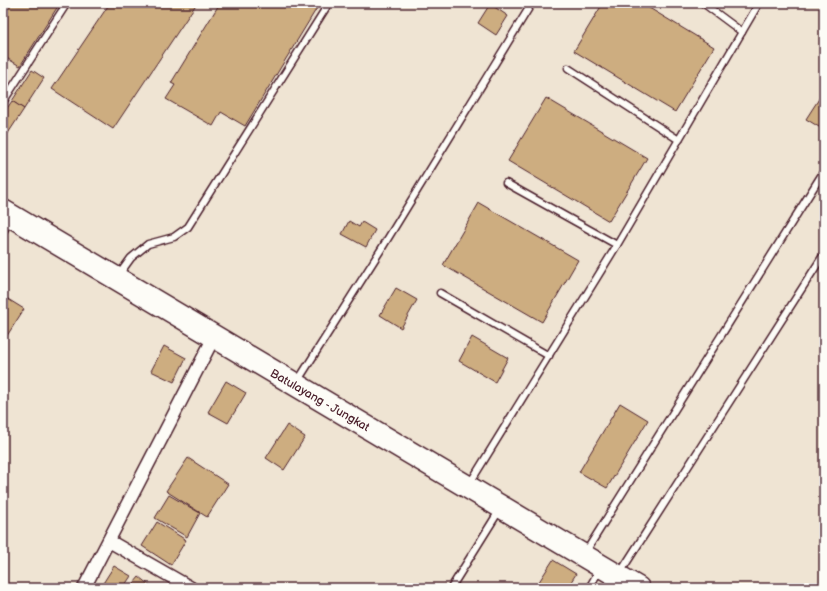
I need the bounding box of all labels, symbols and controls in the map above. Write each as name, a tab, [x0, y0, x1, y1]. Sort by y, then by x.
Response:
street label: Batulayang - Jungkat	[267, 366, 372, 435]

